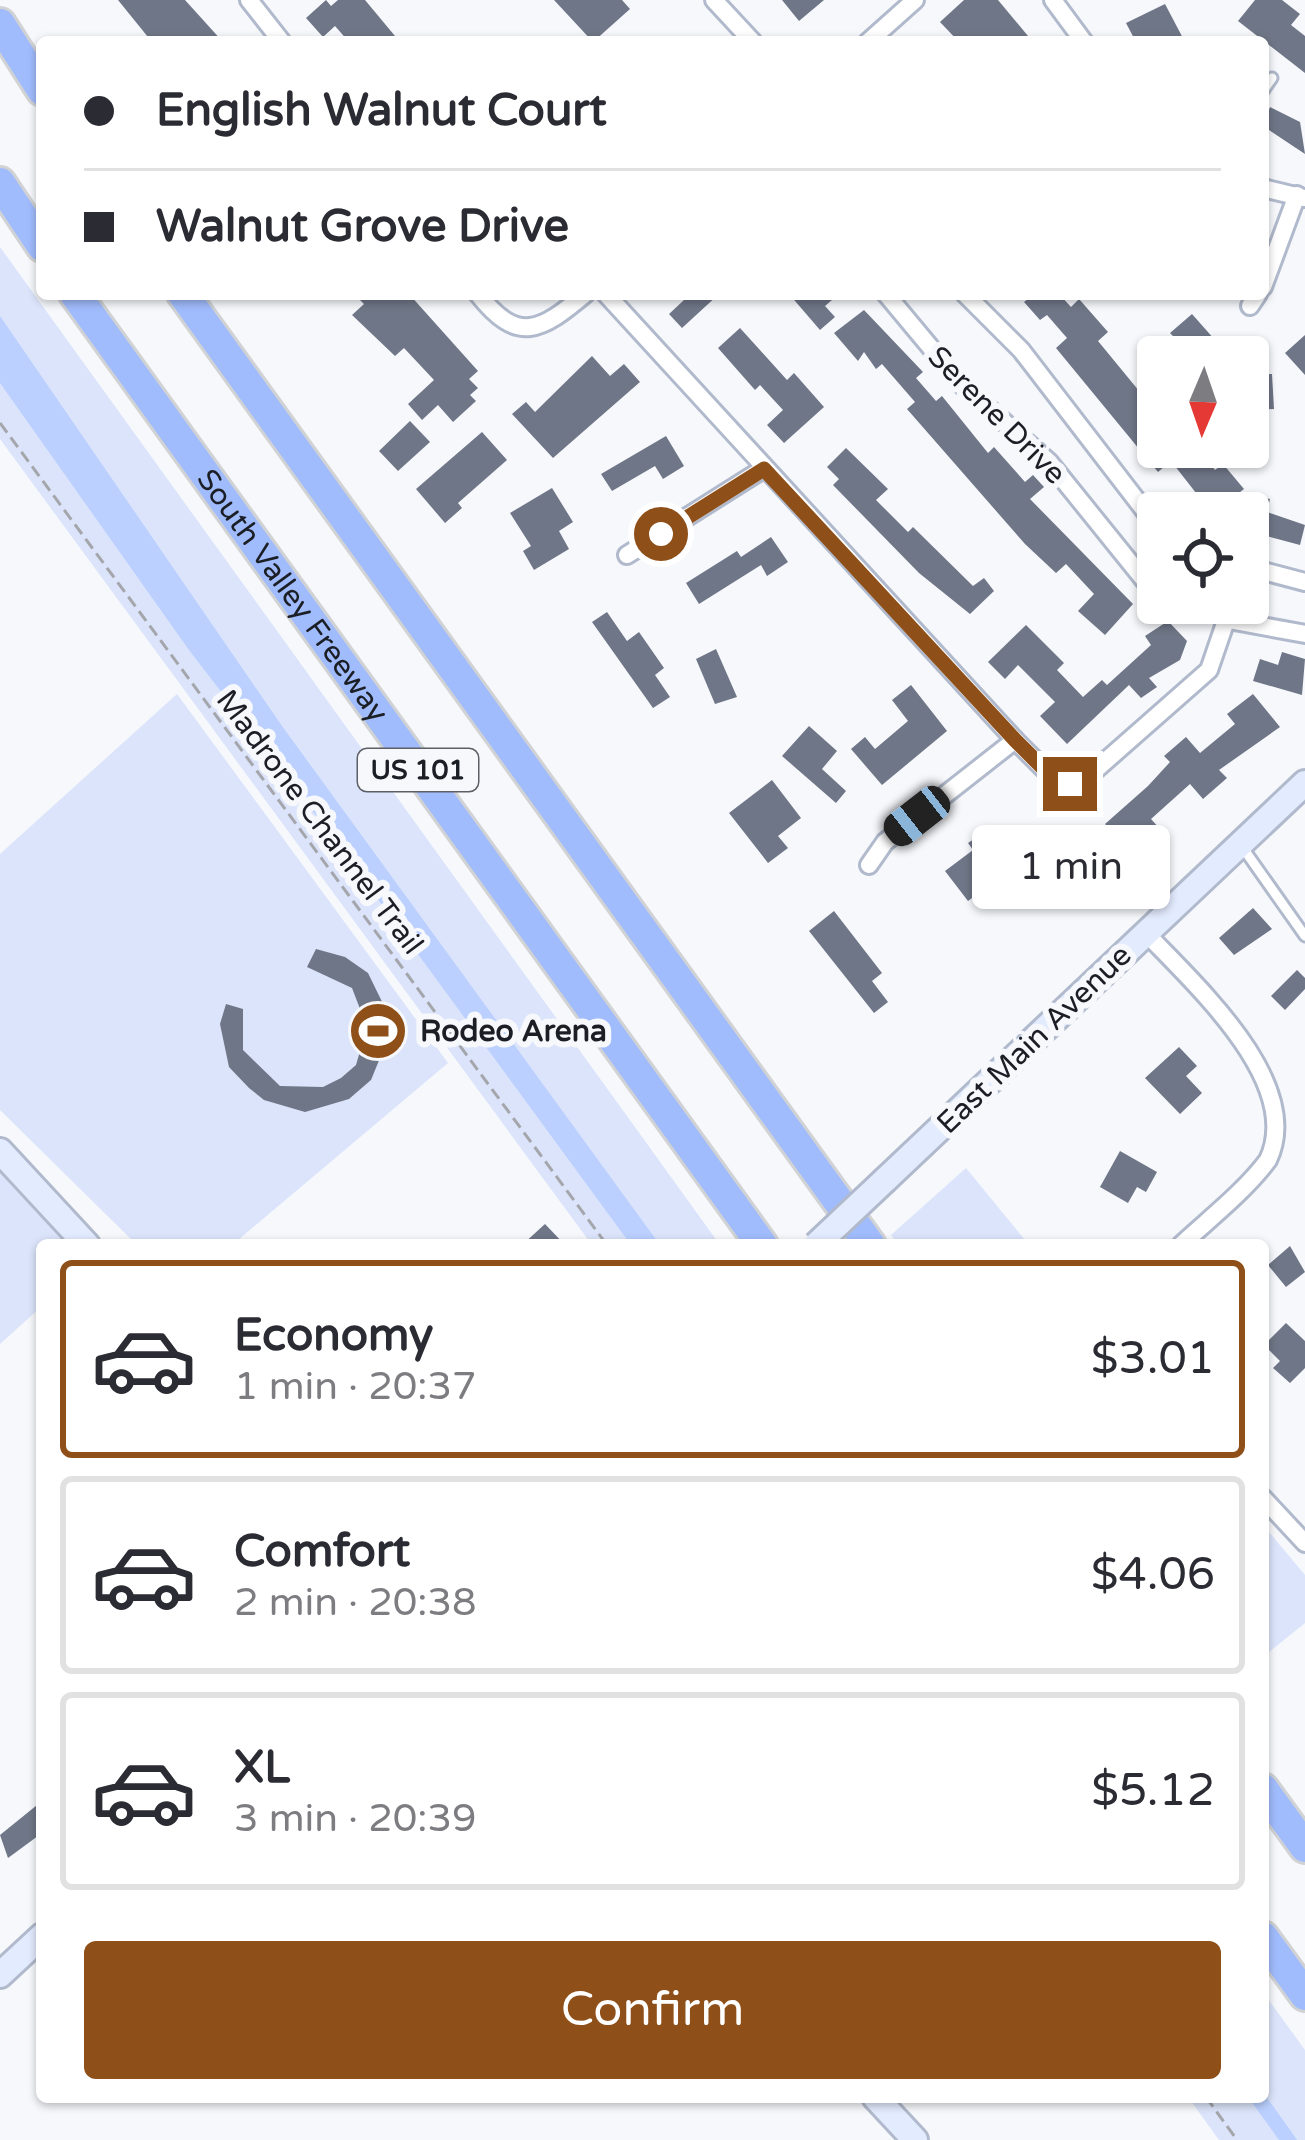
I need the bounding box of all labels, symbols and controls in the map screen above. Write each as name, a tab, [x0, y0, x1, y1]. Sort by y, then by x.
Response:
text: English Walnut Court	[156, 84, 607, 138]
text: Walnut Grove Drive	[156, 200, 569, 254]
north arrow	[1137, 336, 1269, 468]
map controls	[1137, 336, 1269, 624]
street label: Serene Drive	[920, 338, 1074, 492]
street label: South Valley Freeway	[189, 462, 396, 729]
button: locate	[1137, 492, 1269, 624]
route start	[634, 507, 688, 561]
street label: Madrone Channel Trail	[208, 683, 431, 962]
road number: US 101	[358, 749, 478, 791]
route end	[1043, 757, 1097, 811]
car	[878, 780, 956, 852]
callout: 1 min	[971, 826, 1169, 910]
text: 1 min	[1019, 843, 1123, 890]
street label: East Main Avenue	[929, 937, 1139, 1142]
sports icon: Rodeo Arena	[347, 1000, 409, 1062]
place label: Rodeo Arena	[420, 1013, 607, 1050]
icon: car	[90, 1305, 198, 1413]
text: Economy	[234, 1309, 433, 1363]
text: $3.01	[1091, 1332, 1215, 1386]
text: 1 min · 20:37	[234, 1363, 476, 1410]
icon: car	[90, 1521, 198, 1629]
text: Comfort	[234, 1525, 410, 1579]
text: $4.06	[1091, 1548, 1215, 1602]
text: 2 min · 20:38	[234, 1579, 476, 1626]
icon: car	[90, 1737, 198, 1845]
text: XL	[234, 1741, 290, 1795]
text: $5.12	[1091, 1764, 1215, 1818]
text: 3 min · 20:39	[234, 1795, 476, 1842]
button: Confirm	[84, 1941, 1221, 2079]

